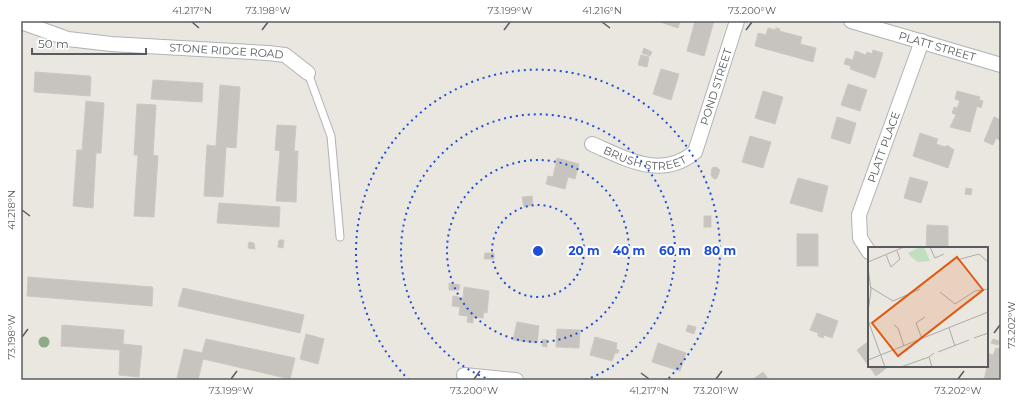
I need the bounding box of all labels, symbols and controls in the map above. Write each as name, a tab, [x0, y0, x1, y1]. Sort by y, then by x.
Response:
text: 41.217°N	[172, 4, 212, 17]
text: 73.198°W	[245, 4, 291, 17]
text: 73.199°W	[488, 4, 532, 17]
text: 41.216°N	[582, 4, 622, 17]
text: 73.200°W	[728, 4, 776, 17]
street label: PLATT STREET	[897, 28, 978, 64]
scale bar	[32, 30, 146, 56]
text: 50 m	[38, 36, 69, 51]
street label: STONE RIDGE ROAD	[169, 40, 284, 62]
street label: POND STREET	[697, 46, 735, 127]
street label: PLATT PLACE	[864, 109, 903, 184]
street label: BRUSH STREET	[601, 143, 689, 173]
text: 41.218°N	[5, 190, 18, 230]
text: 20 m	[568, 243, 600, 258]
text: 40 m	[613, 243, 645, 258]
text: 60 m	[659, 243, 691, 258]
text: 80 m	[704, 243, 736, 258]
centre of rings	[531, 244, 545, 258]
inset map	[868, 247, 988, 367]
text: 73.202°W	[1005, 301, 1018, 349]
text: 73.198°W	[5, 314, 18, 360]
text: 73.199°W	[209, 384, 253, 397]
text: 73.200°W	[450, 384, 498, 397]
text: 41.217°N	[629, 384, 669, 397]
text: 73.201°W	[693, 384, 739, 397]
text: 73.202°W	[934, 384, 982, 397]

